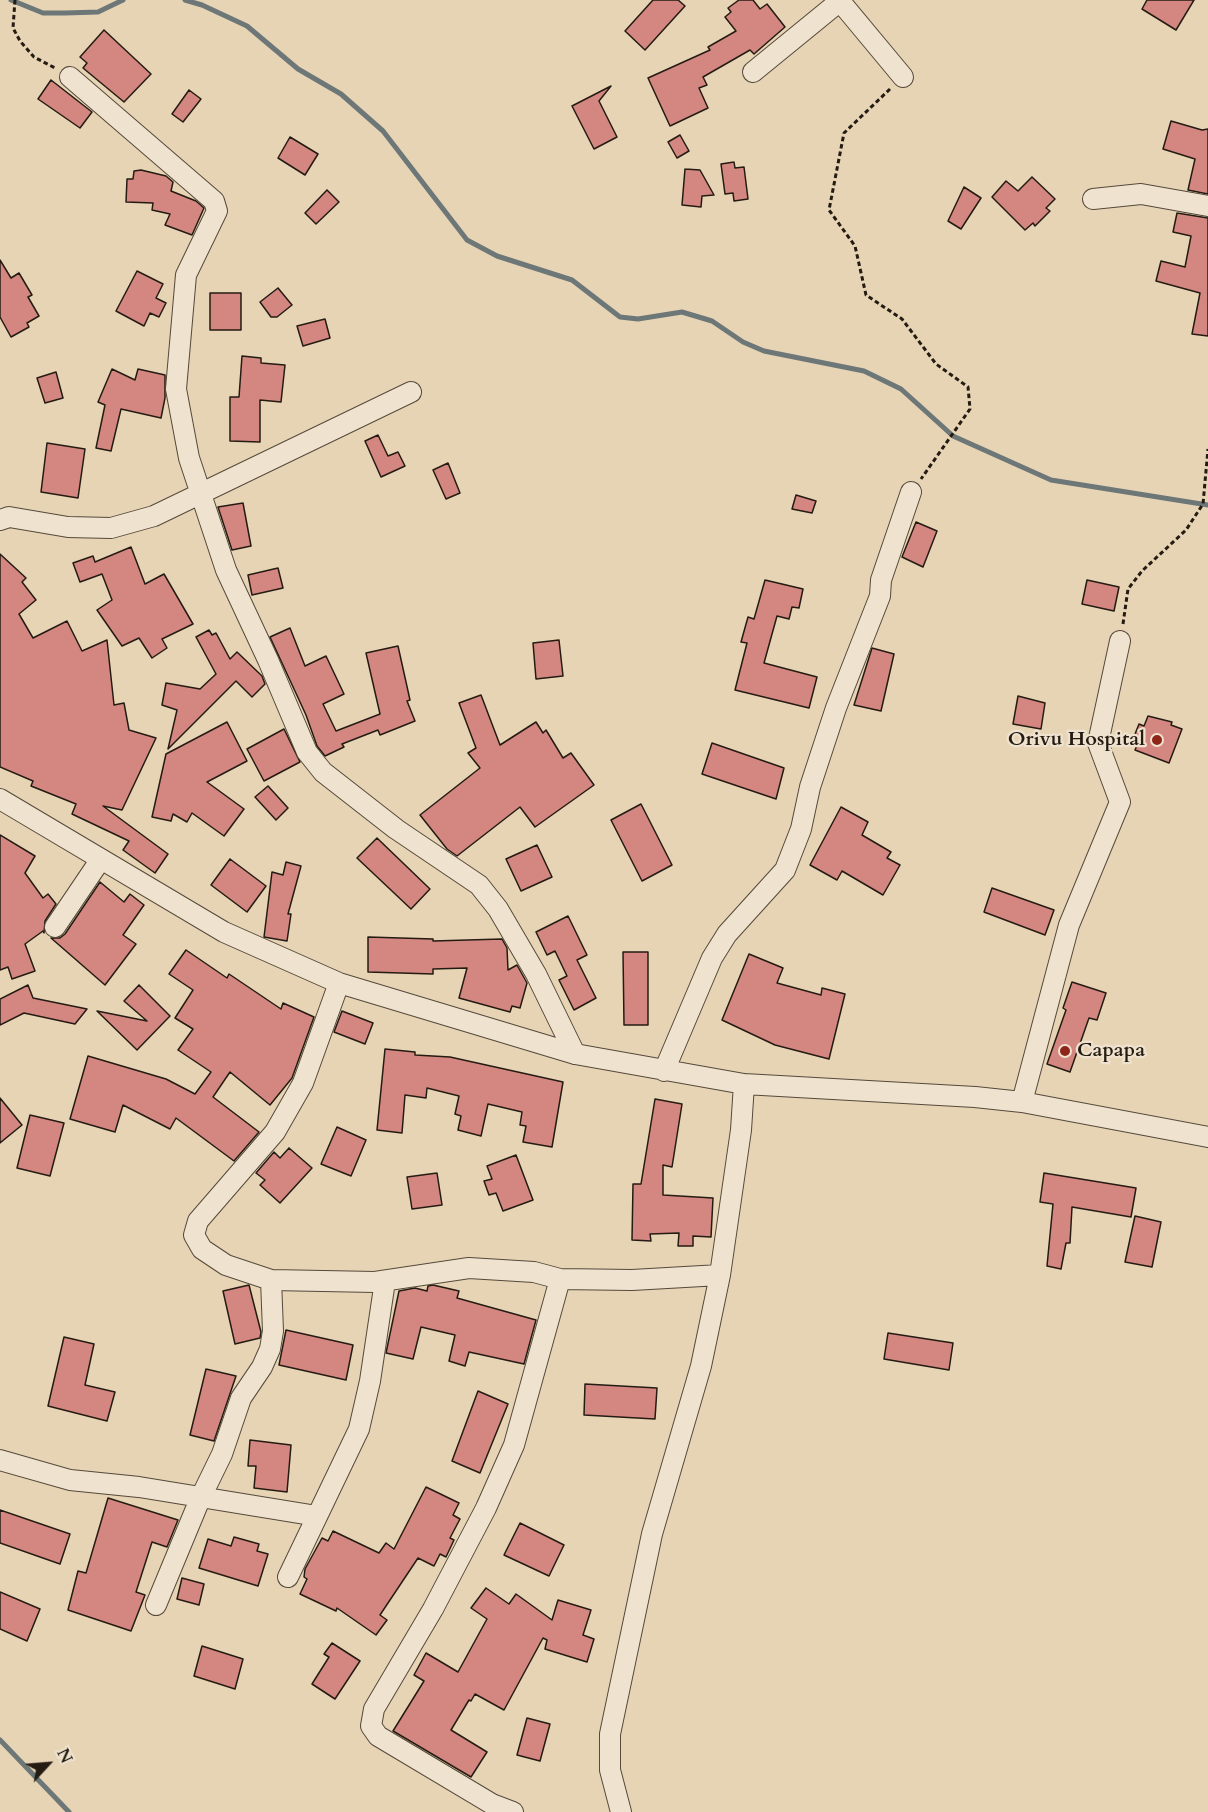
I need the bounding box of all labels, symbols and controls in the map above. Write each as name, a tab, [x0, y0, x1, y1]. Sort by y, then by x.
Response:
place label: Orivu Hospital	[1008, 728, 1145, 752]
marker: Orivu Hospital	[1150, 733, 1164, 747]
place label: Capapa	[1077, 1039, 1145, 1063]
marker: Capapa	[1058, 1044, 1072, 1058]
north arrow	[18, 1734, 78, 1794]
text: N	[51, 1745, 77, 1767]

